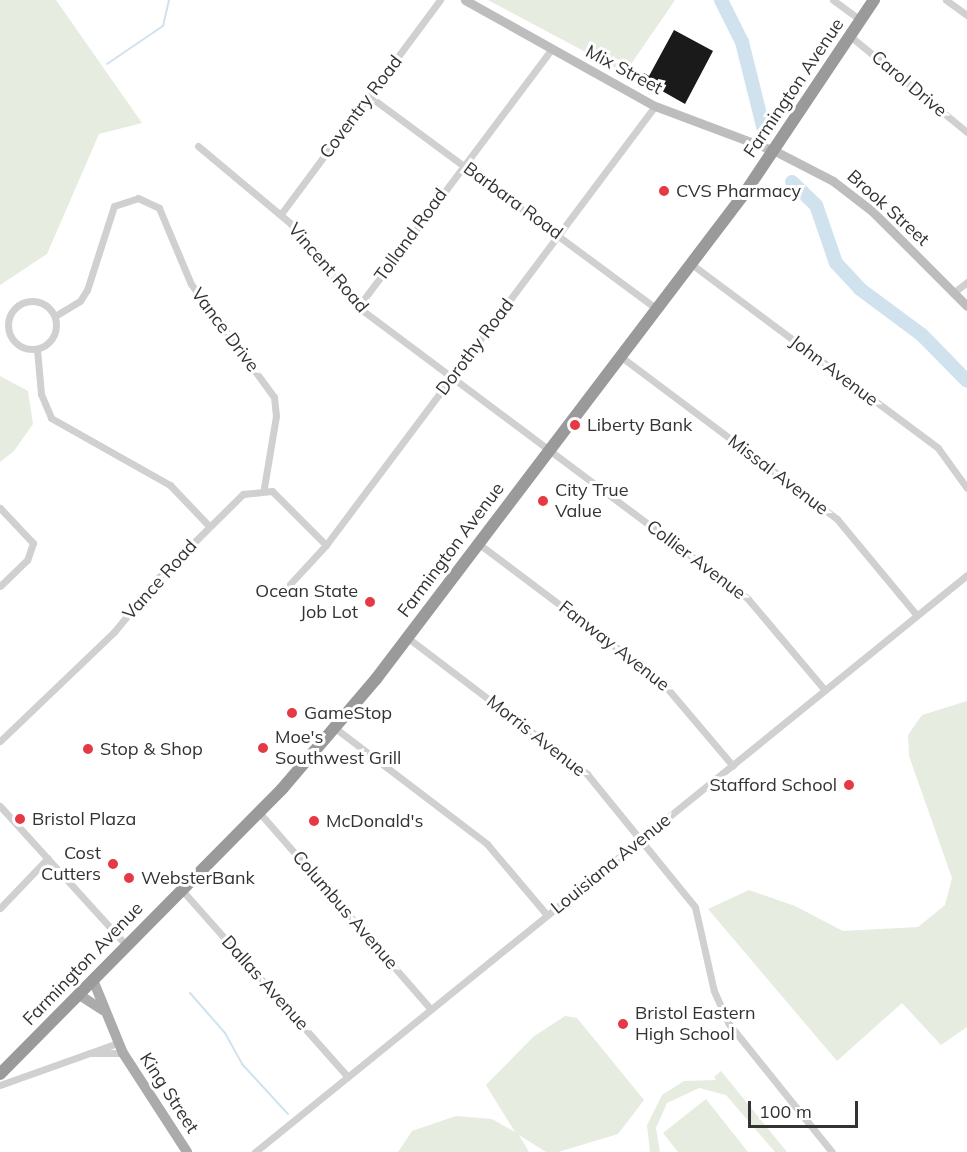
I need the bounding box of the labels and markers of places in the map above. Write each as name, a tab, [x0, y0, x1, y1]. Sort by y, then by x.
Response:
place label: CVS Pharmacy	[676, 180, 801, 202]
marker: CVS Pharmacy	[657, 184, 671, 198]
place label: Liberty Bank	[587, 414, 692, 436]
marker: Liberty Bank	[568, 418, 582, 432]
place label: City True Value	[555, 480, 628, 522]
marker: City True Value	[536, 494, 550, 508]
place label: Ocean State Job Lot	[255, 581, 358, 624]
marker: Ocean State Job Lot	[363, 595, 377, 609]
place label: GameStop	[304, 702, 392, 724]
marker: GameStop	[285, 706, 299, 720]
place label: Moe's Southwest Grill	[275, 727, 401, 770]
place label: Stop & Shop	[100, 738, 203, 760]
marker: Moe's Southwest Grill	[256, 741, 270, 755]
marker: Stop & Shop	[81, 742, 95, 756]
place label: Stafford School	[709, 774, 837, 796]
marker: Stafford School	[842, 778, 856, 792]
place label: Bristol Plaza	[32, 808, 136, 830]
place label: McDonald's	[326, 810, 423, 832]
marker: Bristol Plaza	[13, 812, 27, 826]
marker: McDonald's	[307, 814, 321, 828]
place label: Cost Cutters	[41, 843, 101, 886]
marker: Cost Cutters	[106, 857, 120, 871]
place label: WebsterBank	[141, 867, 255, 889]
marker: WebsterBank	[122, 871, 136, 885]
place label: Bristol Eastern High School	[635, 1003, 756, 1046]
marker: Bristol Eastern High School	[616, 1017, 630, 1031]

